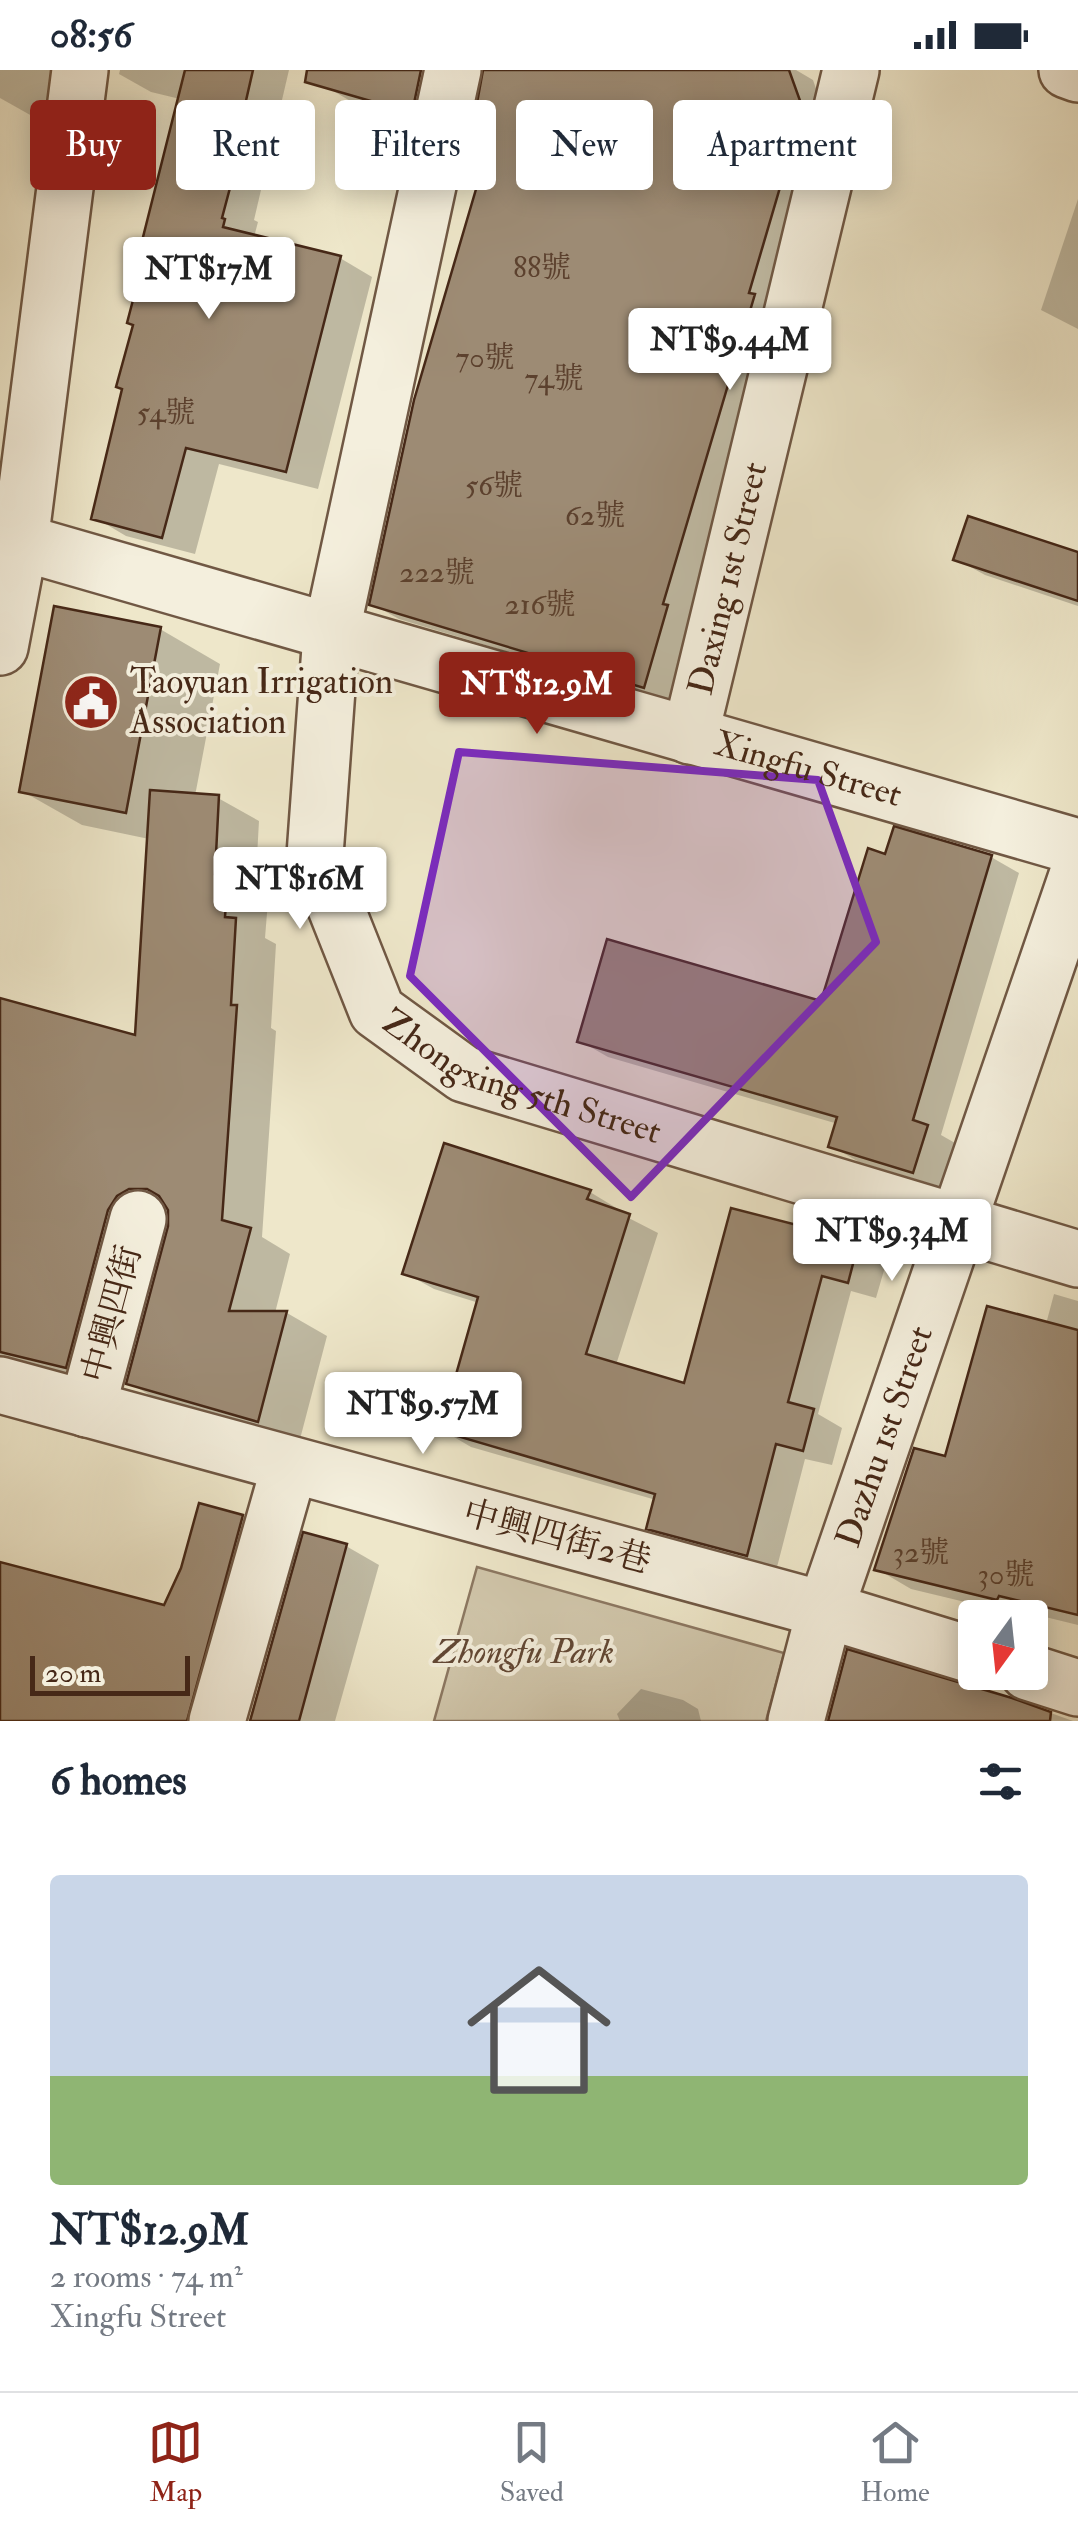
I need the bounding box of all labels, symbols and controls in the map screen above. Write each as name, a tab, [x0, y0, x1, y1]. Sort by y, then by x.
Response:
text: 08:56	[50, 11, 132, 59]
chip: Buy	[30, 100, 156, 190]
chip: Rent	[176, 100, 315, 190]
chip: Filters	[335, 100, 496, 190]
chip: New	[516, 100, 653, 190]
chip: Apartment	[673, 100, 892, 190]
pin: NT$17M	[128, 237, 290, 322]
text: NT$17M	[145, 249, 273, 289]
house number: 88號	[513, 249, 571, 286]
pin: NT$9.44M	[627, 308, 833, 393]
text: NT$9.44M	[650, 320, 810, 360]
house number: 70號	[455, 339, 515, 376]
house number: 74號	[524, 360, 584, 397]
house number: 54號	[137, 394, 195, 431]
street label: Daxing 1st Street	[679, 458, 777, 699]
house number: 56號	[465, 467, 523, 504]
house number: 62號	[565, 497, 625, 534]
house number: 222號	[399, 554, 475, 591]
house number: 216號	[505, 586, 575, 623]
pin: NT$12.9M	[434, 652, 640, 737]
place label: Taoyuan Irrigation Association	[129, 660, 393, 744]
text: NT$12.9M	[461, 664, 613, 704]
public building icon: Taoyuan Irrigation Association	[61, 672, 121, 732]
street label: Xingfu Street	[709, 721, 907, 817]
pin: NT$16M	[219, 847, 381, 932]
text: NT$16M	[235, 859, 365, 899]
street label: Zhongxing 5th Street	[373, 1000, 666, 1154]
pin: NT$9.34M	[789, 1199, 995, 1284]
text: NT$9.34M	[815, 1211, 969, 1251]
street label: 中興四街	[73, 1241, 151, 1387]
street label: Dazhu 1st Street	[826, 1320, 943, 1553]
pin: NT$9.57M	[320, 1372, 526, 1457]
text: NT$9.57M	[347, 1384, 499, 1424]
street label: 中興四街2巷	[458, 1491, 656, 1583]
house number: 32號	[893, 1534, 949, 1571]
house number: 30號	[978, 1556, 1034, 1593]
north arrow	[958, 1600, 1048, 1690]
map controls	[958, 1600, 1048, 1690]
park label: Zhongfu Park	[432, 1630, 614, 1674]
scale bar	[30, 1651, 190, 1696]
text: 20 m	[45, 1656, 101, 1691]
icon: filters	[973, 1754, 1028, 1809]
text: 6 homes	[50, 1755, 187, 1807]
icon: home	[449, 1940, 629, 2120]
text: NT$12.9M	[50, 2205, 249, 2257]
text: 2 rooms · 74 m²	[50, 2257, 243, 2297]
text: Xingfu Street	[50, 2297, 226, 2337]
tab: Map	[148, 2415, 203, 2510]
tab: Saved	[500, 2415, 564, 2510]
tab: Home	[860, 2415, 930, 2510]

